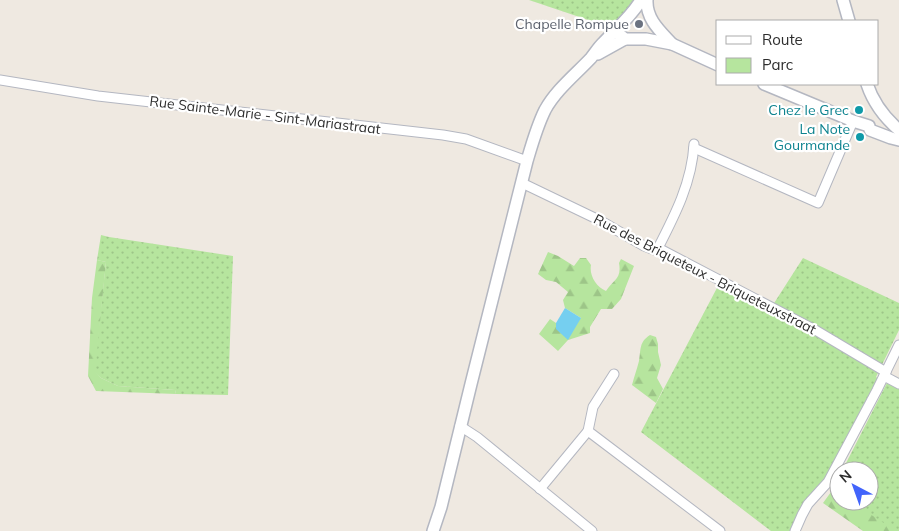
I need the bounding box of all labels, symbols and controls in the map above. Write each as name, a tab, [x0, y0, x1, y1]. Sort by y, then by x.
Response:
place label: Chapelle Rompue	[515, 15, 629, 33]
marker: Chapelle Rompue	[633, 18, 645, 30]
legend	[716, 20, 879, 85]
text: Route	[762, 30, 803, 49]
text: Parc	[762, 55, 793, 74]
street label: Rue Sainte-Marie - Sint-Mariastraat	[148, 92, 382, 138]
place label: Chez le Grec	[768, 101, 849, 119]
marker: Chez le Grec	[853, 104, 865, 116]
place label: La Note Gourmande	[774, 120, 850, 154]
marker: La Note Gourmande	[854, 131, 866, 143]
street label: Rue des Briqueteux - Briqueteuxstraat	[591, 210, 819, 338]
north arrow	[829, 461, 879, 511]
text: N	[836, 466, 855, 486]

